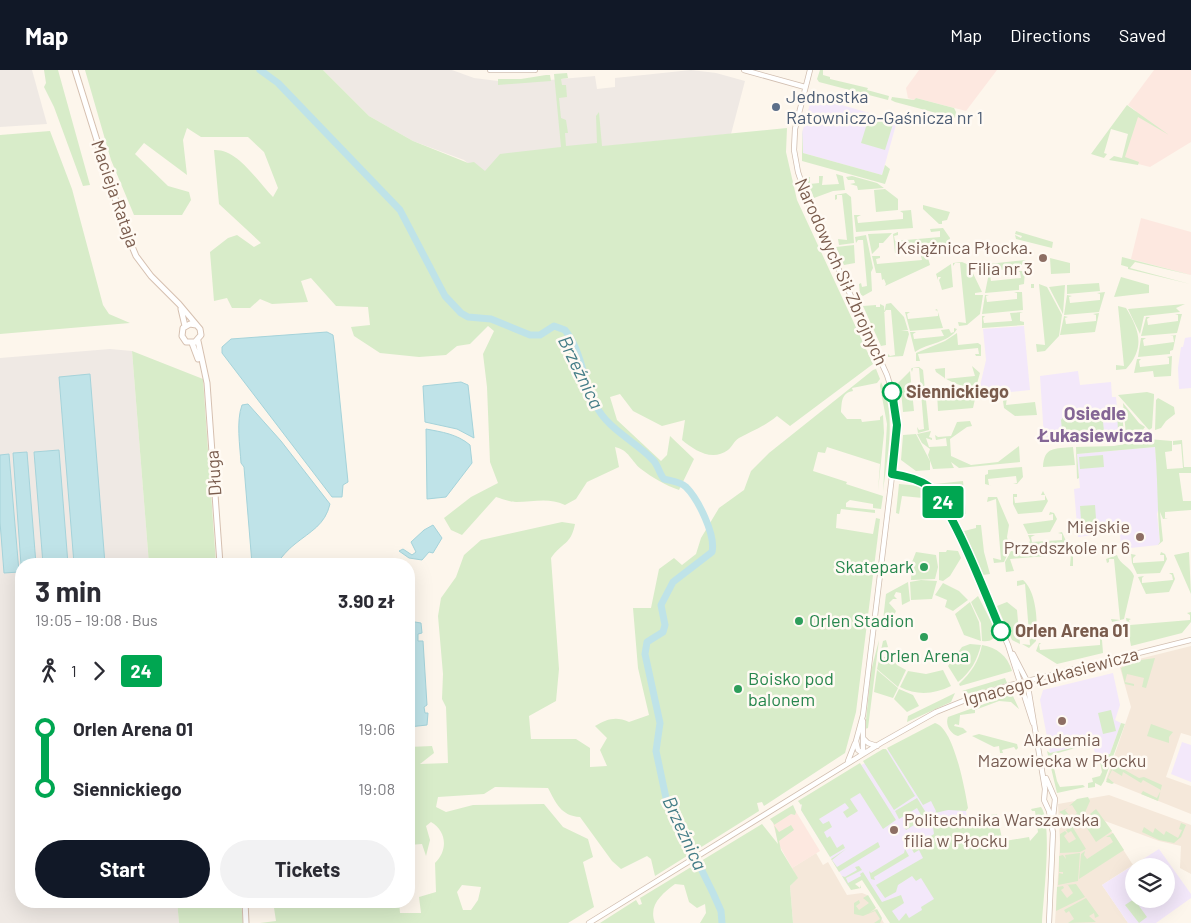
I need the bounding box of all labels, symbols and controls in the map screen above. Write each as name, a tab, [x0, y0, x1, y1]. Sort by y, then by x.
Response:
text: Map	[25, 21, 68, 50]
text: Map	[950, 24, 982, 46]
text: Directions	[1010, 24, 1091, 46]
text: Saved	[1119, 24, 1166, 46]
place label: Jednostka Ratowniczo-Gaśnicza nr 1	[786, 85, 983, 128]
marker: Jednostka Ratowniczo-Gaśnicza nr 1	[770, 101, 782, 113]
street label: Macieja Rataja	[87, 137, 145, 250]
street label: Narodowych Sił Zbrojnych	[791, 175, 893, 369]
place label: Książnica Płocka. Filia nr 3	[896, 236, 1033, 279]
marker: Książnica Płocka. Filia nr 3	[1037, 252, 1049, 264]
water label: Brzeźnica	[554, 331, 609, 412]
place label: Siennickiego	[906, 380, 1009, 402]
marker: Siennickiego	[882, 382, 902, 402]
district label: Osiedle Łukasiewicza	[1036, 401, 1153, 446]
street label: Długa	[200, 449, 226, 497]
line badge: 24	[920, 486, 966, 518]
text: 24	[933, 491, 953, 513]
place label: Miejskie Przedszkole nr 6	[1004, 515, 1130, 558]
marker: Miejskie Przedszkole nr 6	[1134, 531, 1146, 543]
place label: Skatepark	[835, 555, 914, 577]
marker: Skatepark	[918, 561, 930, 573]
text: 3 min	[35, 574, 102, 608]
text: 3.90 zł	[338, 589, 395, 612]
place label: Orlen Stadion	[809, 609, 914, 631]
text: 19:05 – 19:08 · Bus	[35, 610, 158, 629]
marker: Orlen Stadion	[793, 615, 805, 627]
place label: Orlen Arena 01	[1015, 619, 1129, 641]
marker: Orlen Arena 01	[991, 621, 1011, 641]
marker: Orlen Arena	[918, 631, 930, 643]
street label: Ignacego Łukasiewicza	[961, 642, 1141, 710]
place label: Orlen Arena	[879, 644, 969, 666]
icon: walk	[35, 657, 63, 685]
icon: forward	[85, 657, 113, 685]
text: 24	[131, 660, 152, 682]
text: 1	[71, 661, 77, 680]
place label: Boisko pod balonem	[748, 667, 834, 710]
marker: Boisko pod balonem	[732, 683, 744, 695]
marker: Akademia Mazowiecka w Płocku	[1056, 715, 1068, 727]
text: Orlen Arena 01	[73, 717, 193, 740]
text: 19:06	[358, 719, 395, 738]
place label: Akademia Mazowiecka w Płocku	[978, 728, 1146, 771]
text: Siennickiego	[73, 777, 182, 800]
text: 19:08	[358, 779, 395, 798]
water label: Brzeźnica	[658, 792, 713, 873]
place label: Politechnika Warszawska filia w Płocku	[904, 808, 1099, 851]
marker: Politechnika Warszawska filia w Płocku	[888, 824, 900, 836]
button: Start	[35, 840, 210, 898]
button: Tickets	[220, 840, 395, 898]
map controls	[1125, 858, 1175, 908]
button: layers	[1125, 858, 1175, 908]

